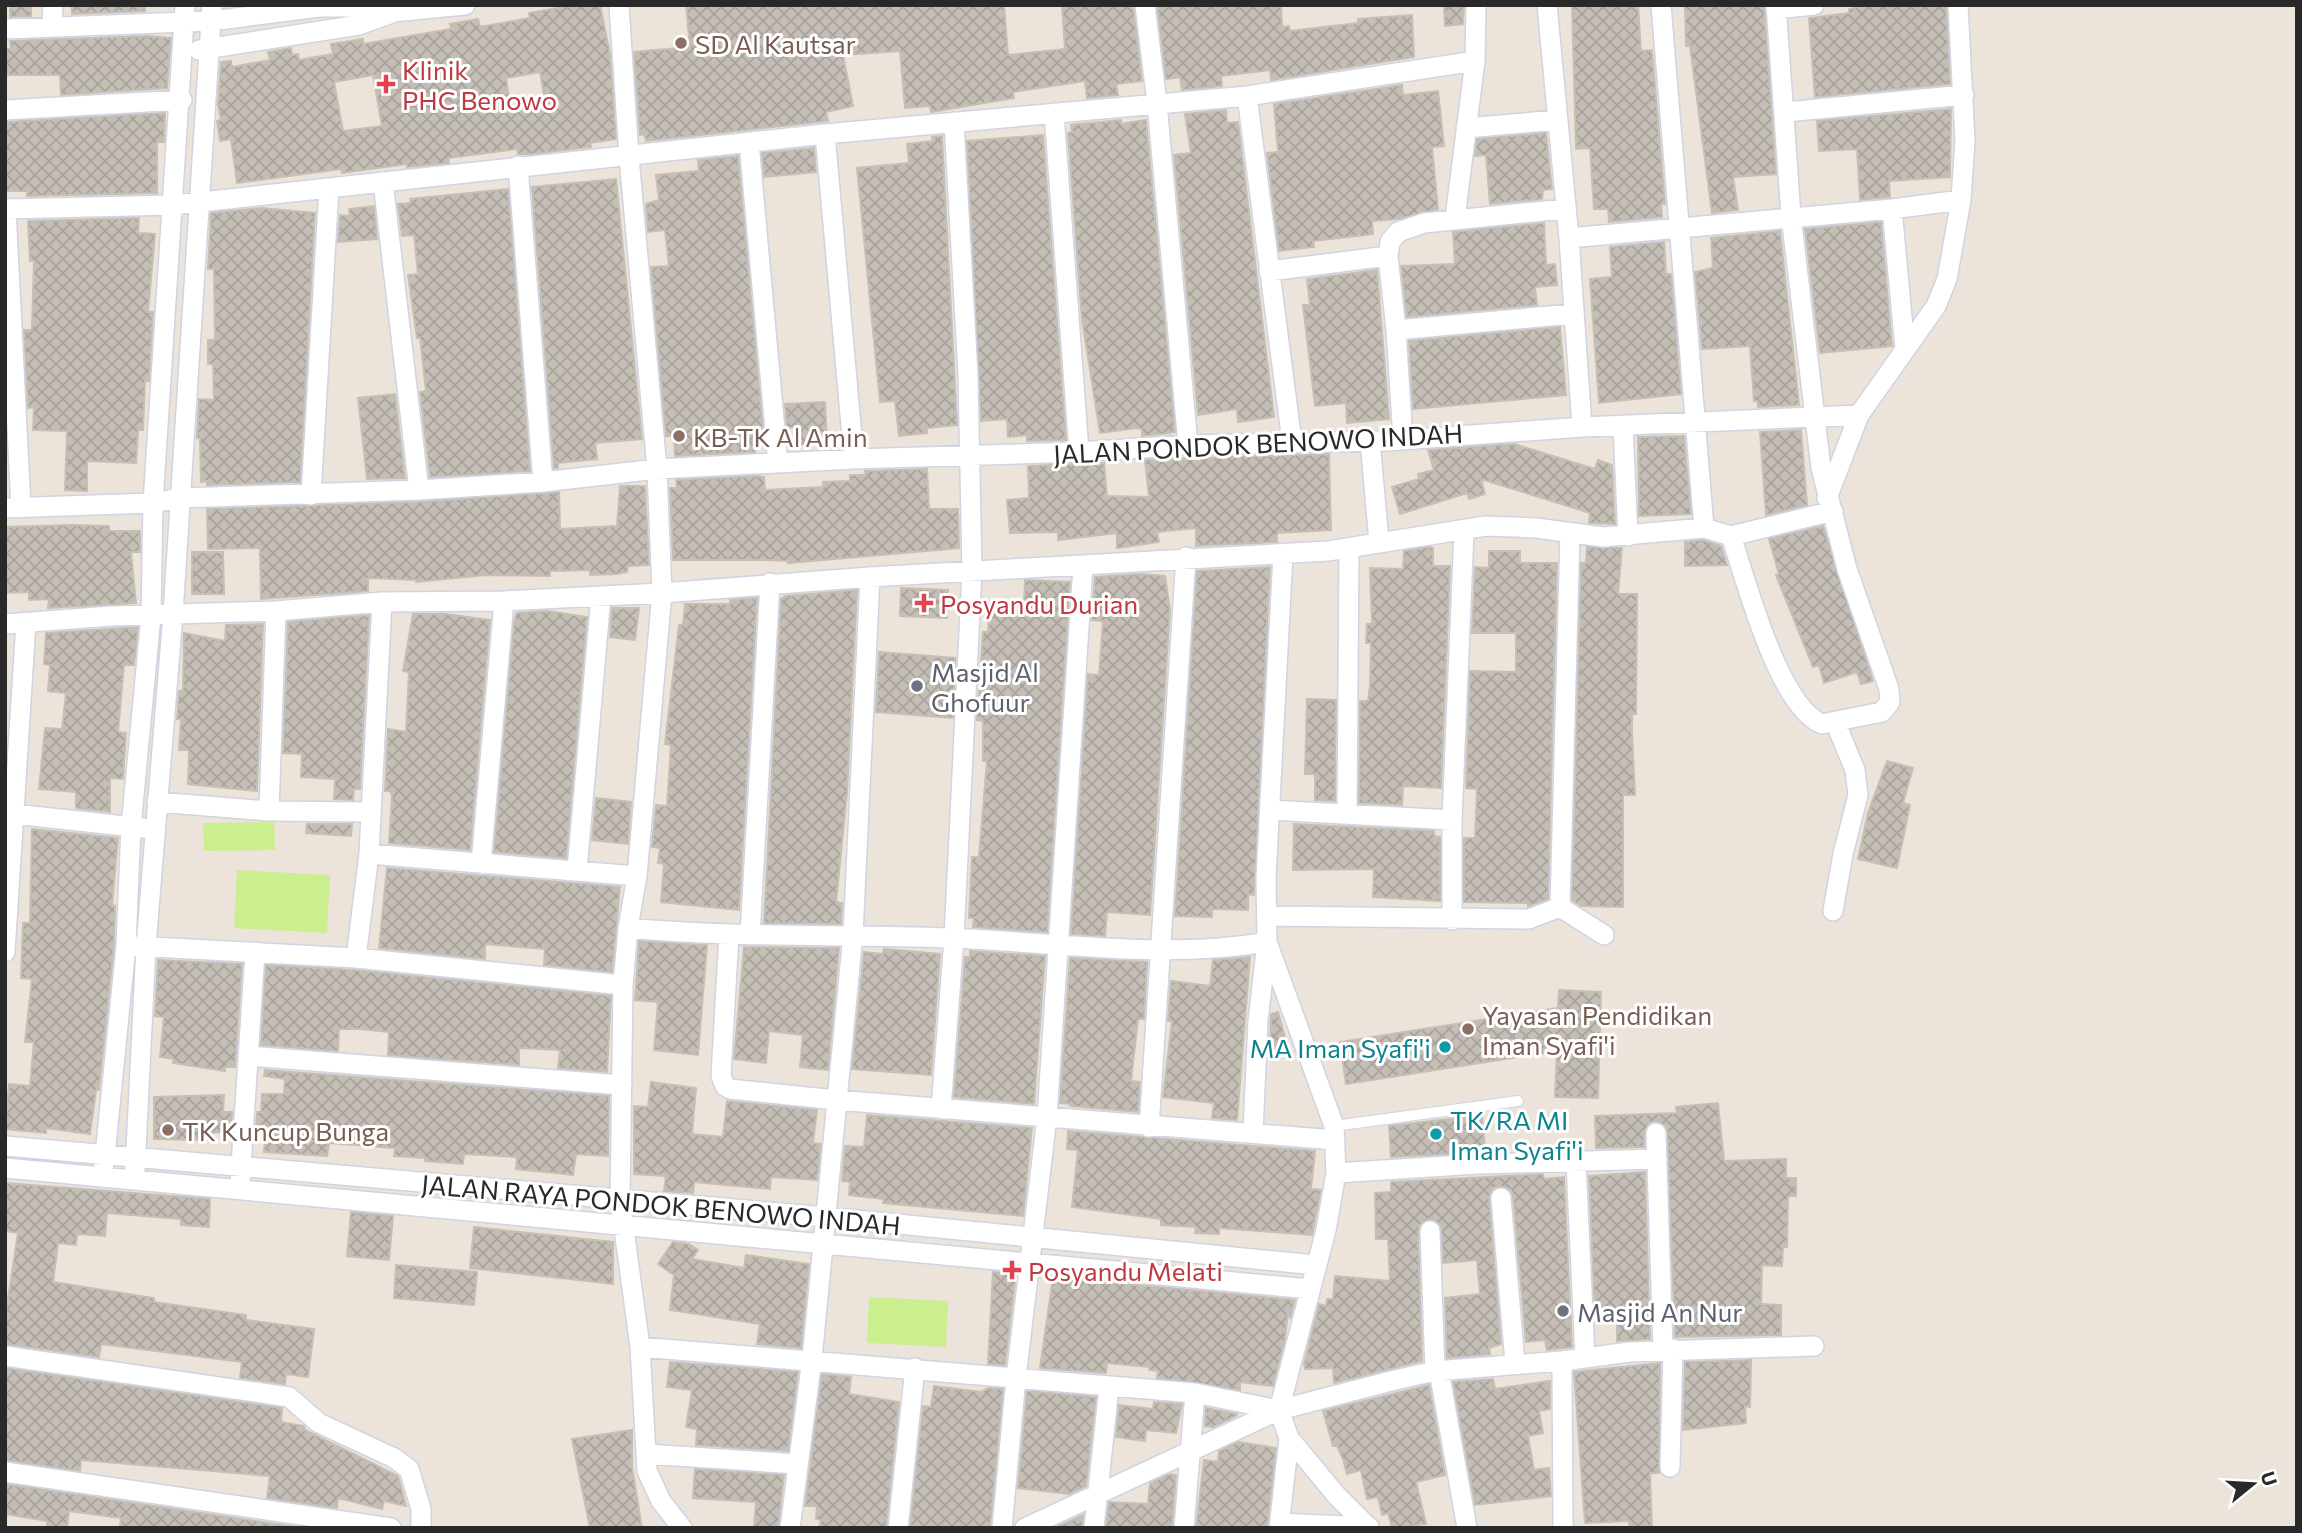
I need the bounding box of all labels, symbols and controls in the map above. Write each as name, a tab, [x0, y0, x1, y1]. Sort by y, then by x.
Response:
place label: SD Al Kautsar	[695, 28, 856, 59]
marker: SD Al Kautsar	[673, 35, 689, 51]
place label: Klinik PHC Benowo	[402, 54, 557, 115]
marker: Klinik PHC Benowo	[376, 74, 396, 94]
street label: JALAN PONDOK BENOWO INDAH	[1052, 417, 1464, 469]
place label: KB-TK Al Amin	[693, 421, 868, 452]
marker: KB-TK Al Amin	[671, 428, 687, 444]
place label: Posyandu Durian	[940, 588, 1138, 619]
marker: Posyandu Durian	[914, 593, 934, 613]
place label: Masjid Al Ghofuur	[931, 656, 1039, 717]
marker: Masjid Al Ghofuur	[909, 678, 925, 694]
place label: Yayasan Pendidikan Iman Syafi'i	[1482, 999, 1712, 1060]
marker: Yayasan Pendidikan Iman Syafi'i	[1460, 1021, 1476, 1037]
place label: MA Iman Syafi'i	[1249, 1032, 1431, 1063]
marker: MA Iman Syafi'i	[1437, 1039, 1453, 1055]
place label: TK/RA MI Iman Syafi'i	[1450, 1104, 1584, 1165]
place label: TK Kuncup Bunga	[182, 1115, 389, 1146]
marker: TK Kuncup Bunga	[160, 1122, 176, 1138]
marker: TK/RA MI Iman Syafi'i	[1428, 1126, 1444, 1142]
street label: JALAN RAYA PONDOK BENOWO INDAH	[420, 1168, 902, 1240]
place label: Posyandu Melati	[1028, 1255, 1223, 1286]
marker: Posyandu Melati	[1002, 1260, 1022, 1280]
place label: Masjid An Nur	[1577, 1296, 1743, 1327]
marker: Masjid An Nur	[1555, 1303, 1571, 1319]
north arrow	[2218, 1449, 2288, 1519]
text: U	[2257, 1468, 2283, 1489]

